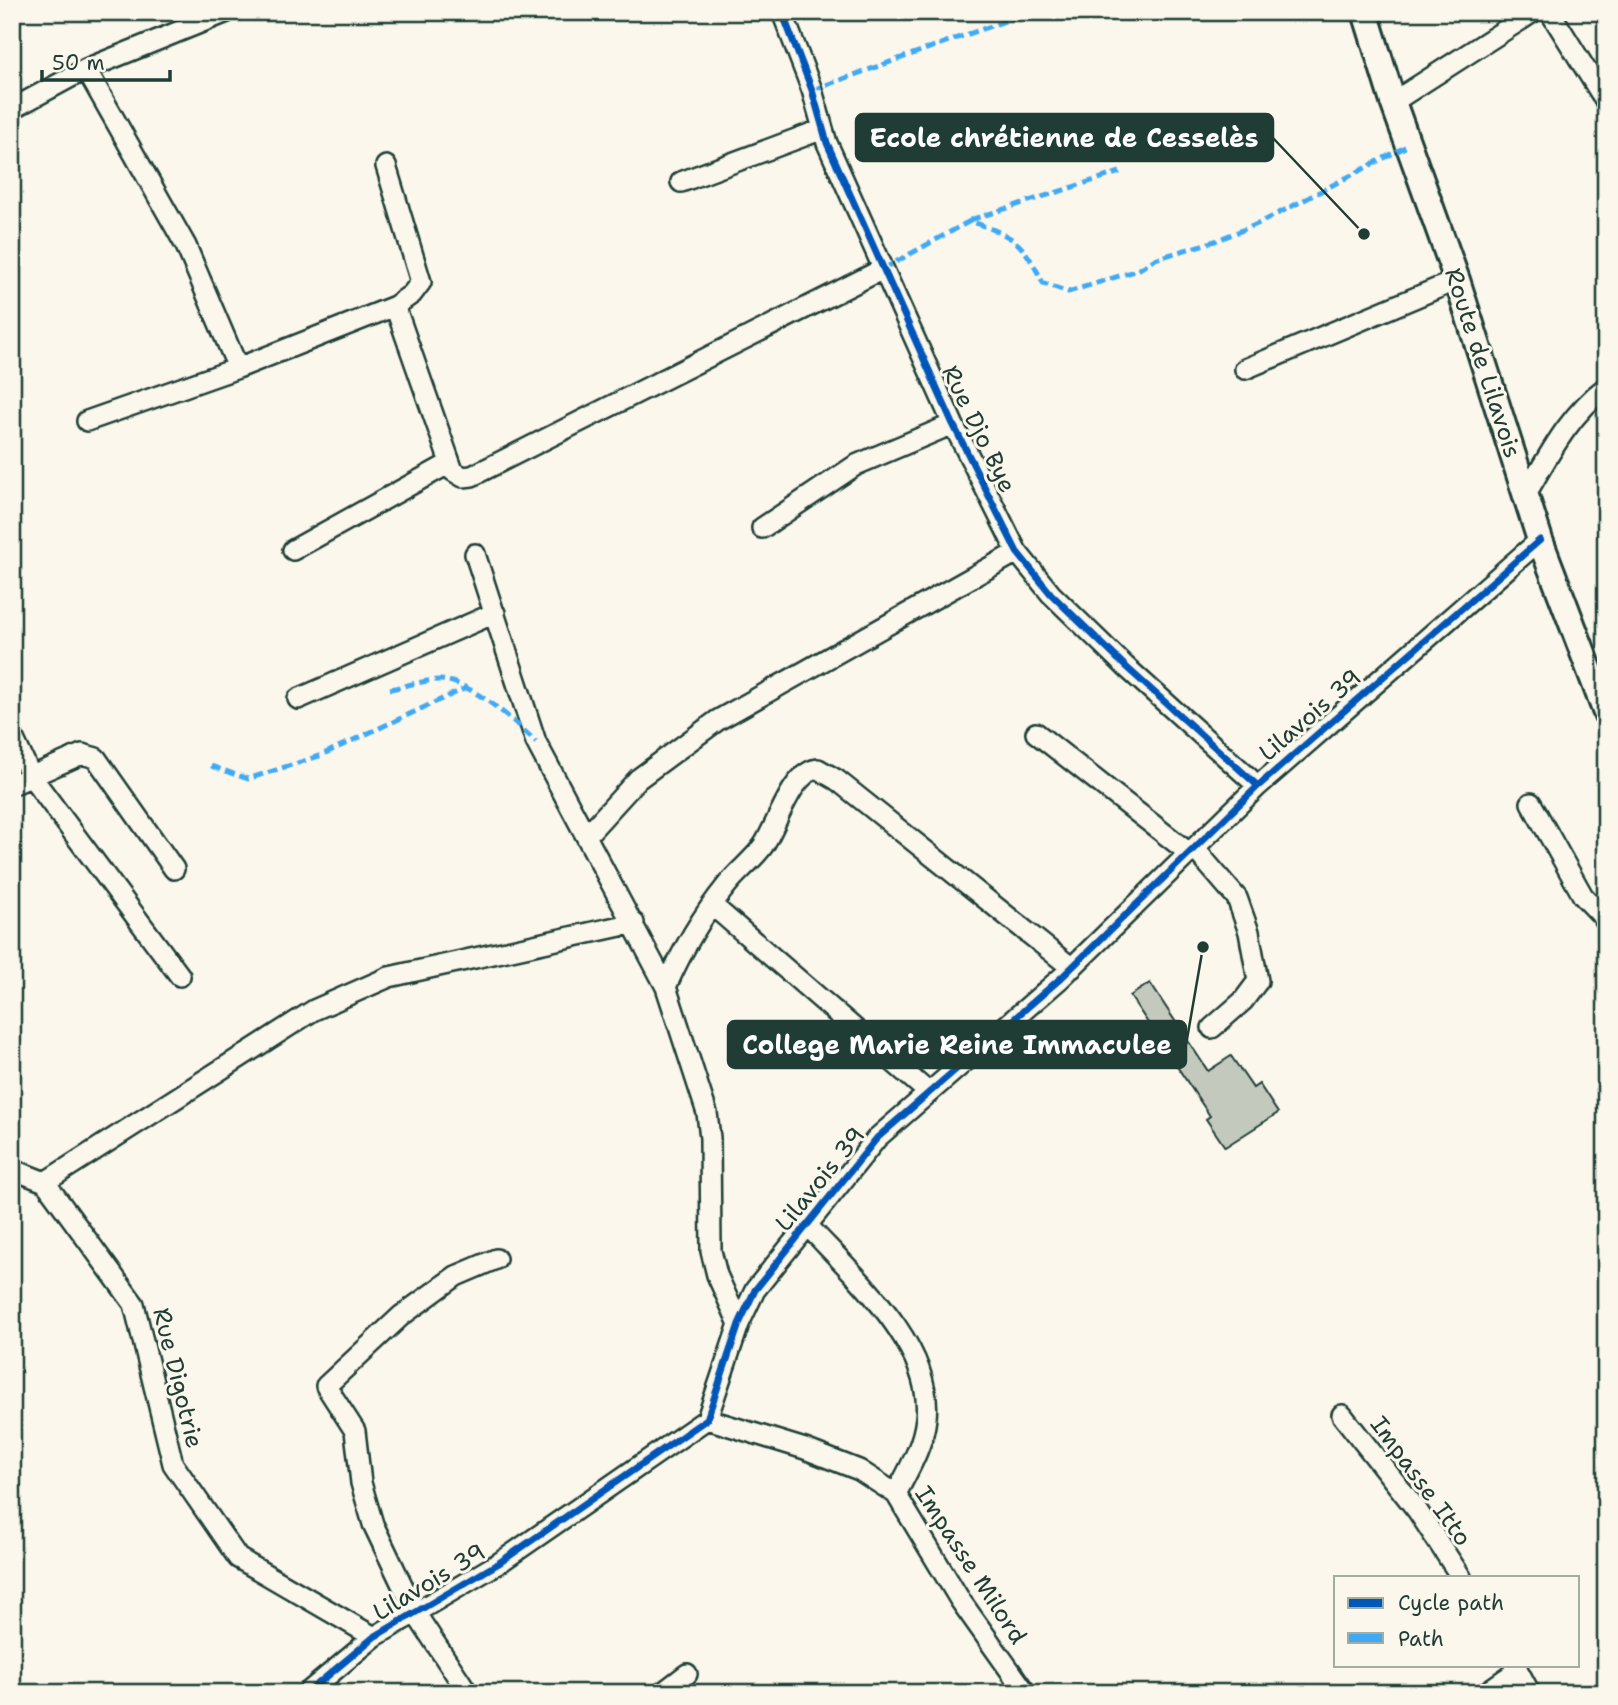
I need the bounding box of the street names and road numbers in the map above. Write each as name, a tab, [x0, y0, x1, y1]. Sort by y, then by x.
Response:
street label: Route de Lilavois	[1437, 264, 1529, 462]
street label: Rue Djo Bye	[934, 360, 1024, 498]
street label: Lilavois 39	[1252, 662, 1368, 768]
street label: Lilavois 39	[768, 1120, 872, 1238]
street label: Rue Digotrie	[145, 1305, 211, 1451]
street label: Impasse Itto	[1363, 1410, 1479, 1552]
street label: Impasse Milord	[908, 1480, 1034, 1650]
street label: Lilavois 39	[367, 1536, 491, 1628]

